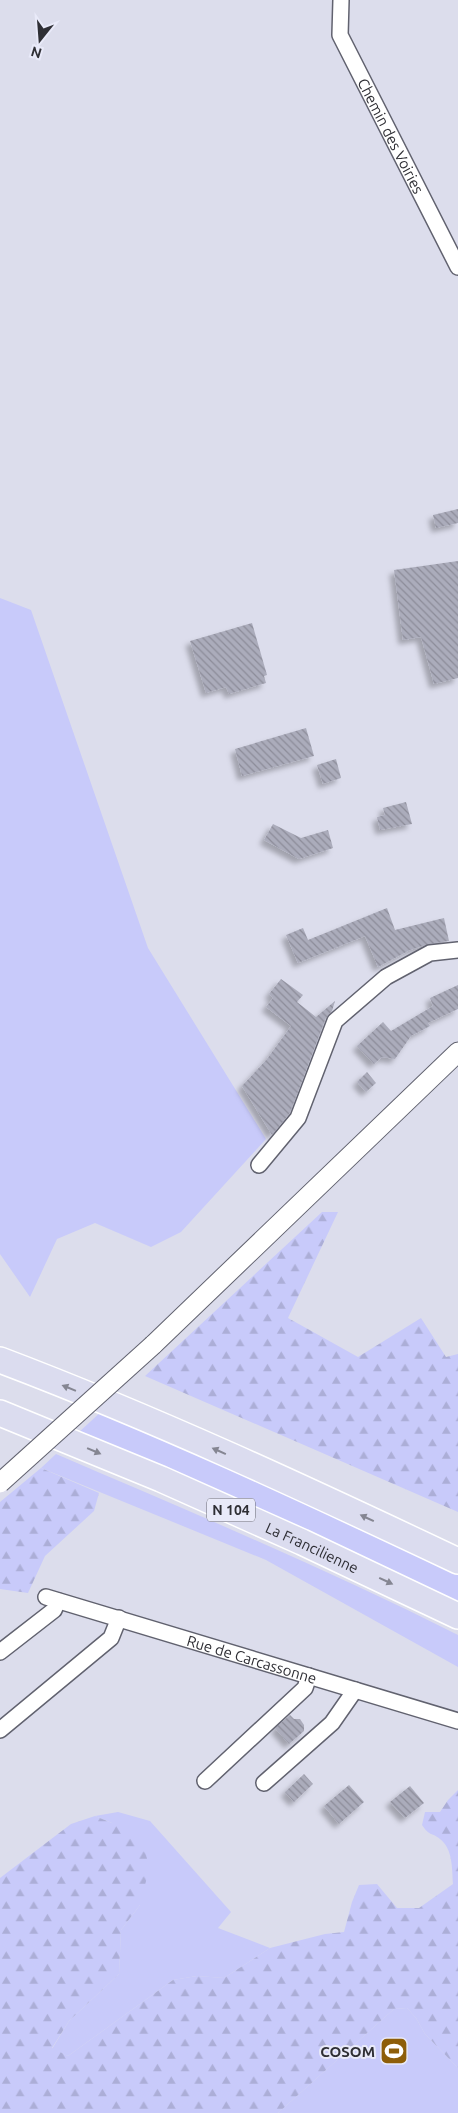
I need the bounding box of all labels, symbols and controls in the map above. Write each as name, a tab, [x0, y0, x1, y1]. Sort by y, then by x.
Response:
north arrow	[15, 15, 65, 65]
text: N	[29, 43, 44, 62]
street label: Chemin des Voiries	[355, 75, 428, 196]
one-way arrow	[62, 1383, 76, 1391]
one-way arrow	[212, 1446, 226, 1454]
one-way arrow	[87, 1448, 101, 1456]
road number: N 104	[207, 1498, 255, 1522]
one-way arrow	[359, 1514, 374, 1522]
street label: La Francilienne	[263, 1518, 361, 1576]
one-way arrow	[379, 1578, 393, 1586]
street label: Rue de Carcassonne	[185, 1631, 319, 1687]
sports icon: COSOM	[379, 2036, 409, 2066]
place label: COSOM	[320, 2043, 375, 2060]

